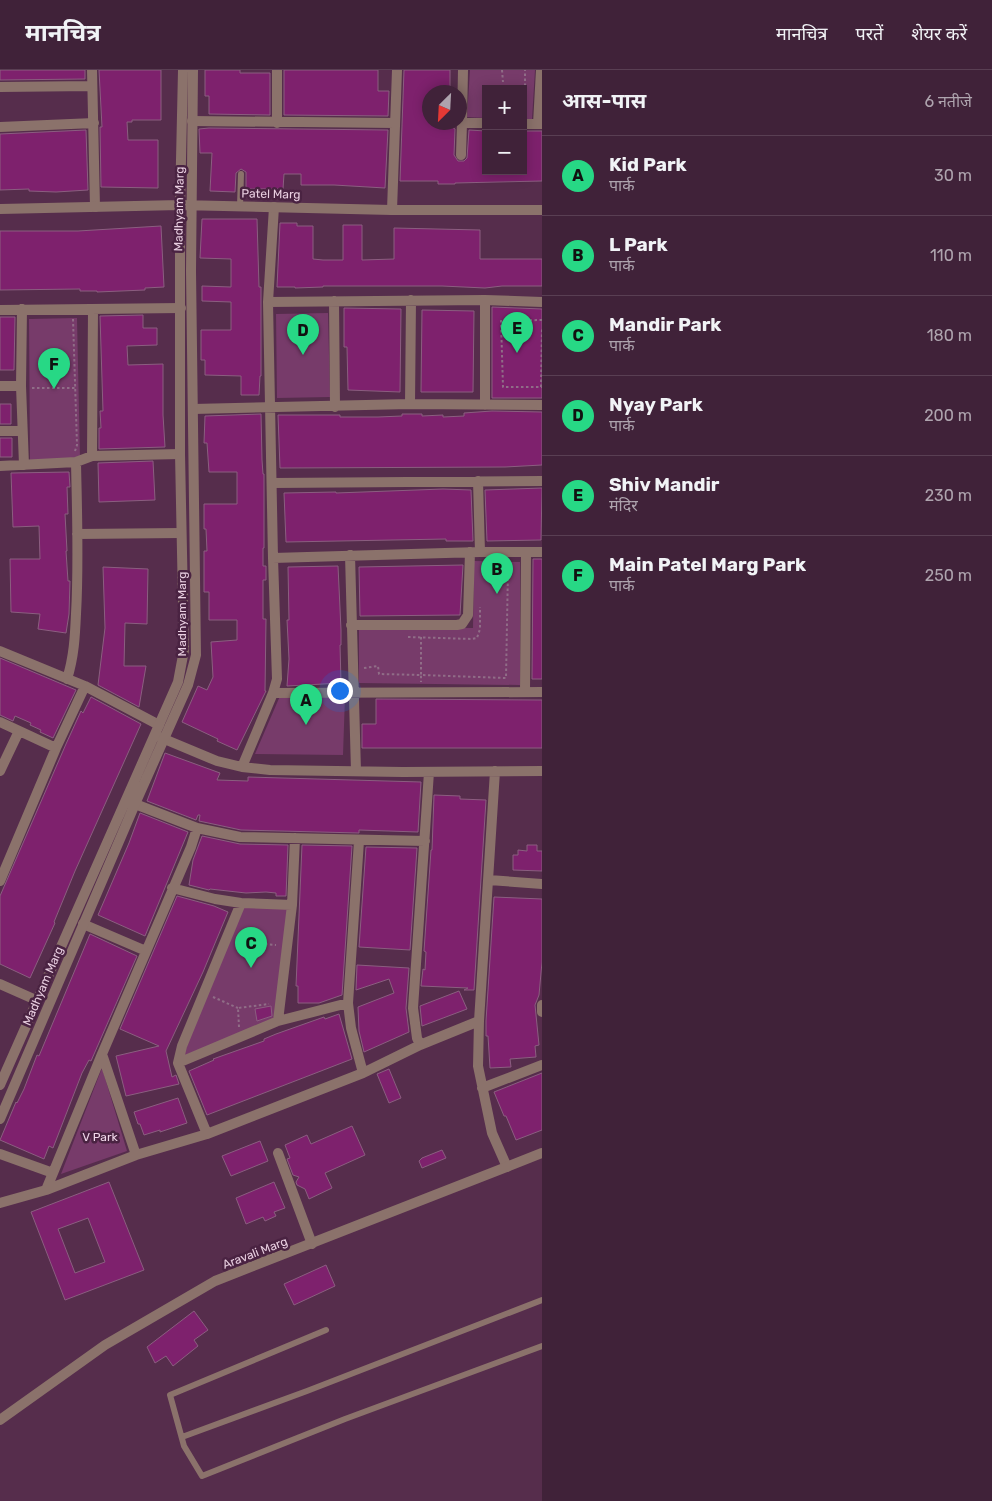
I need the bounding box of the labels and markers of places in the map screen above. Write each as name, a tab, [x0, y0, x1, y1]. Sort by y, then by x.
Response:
pin: E	[501, 312, 533, 353]
pin: D	[287, 314, 319, 355]
pin: F	[38, 348, 70, 389]
pin: B	[481, 553, 513, 594]
pin: A	[290, 684, 322, 725]
pin: C	[235, 927, 267, 968]

